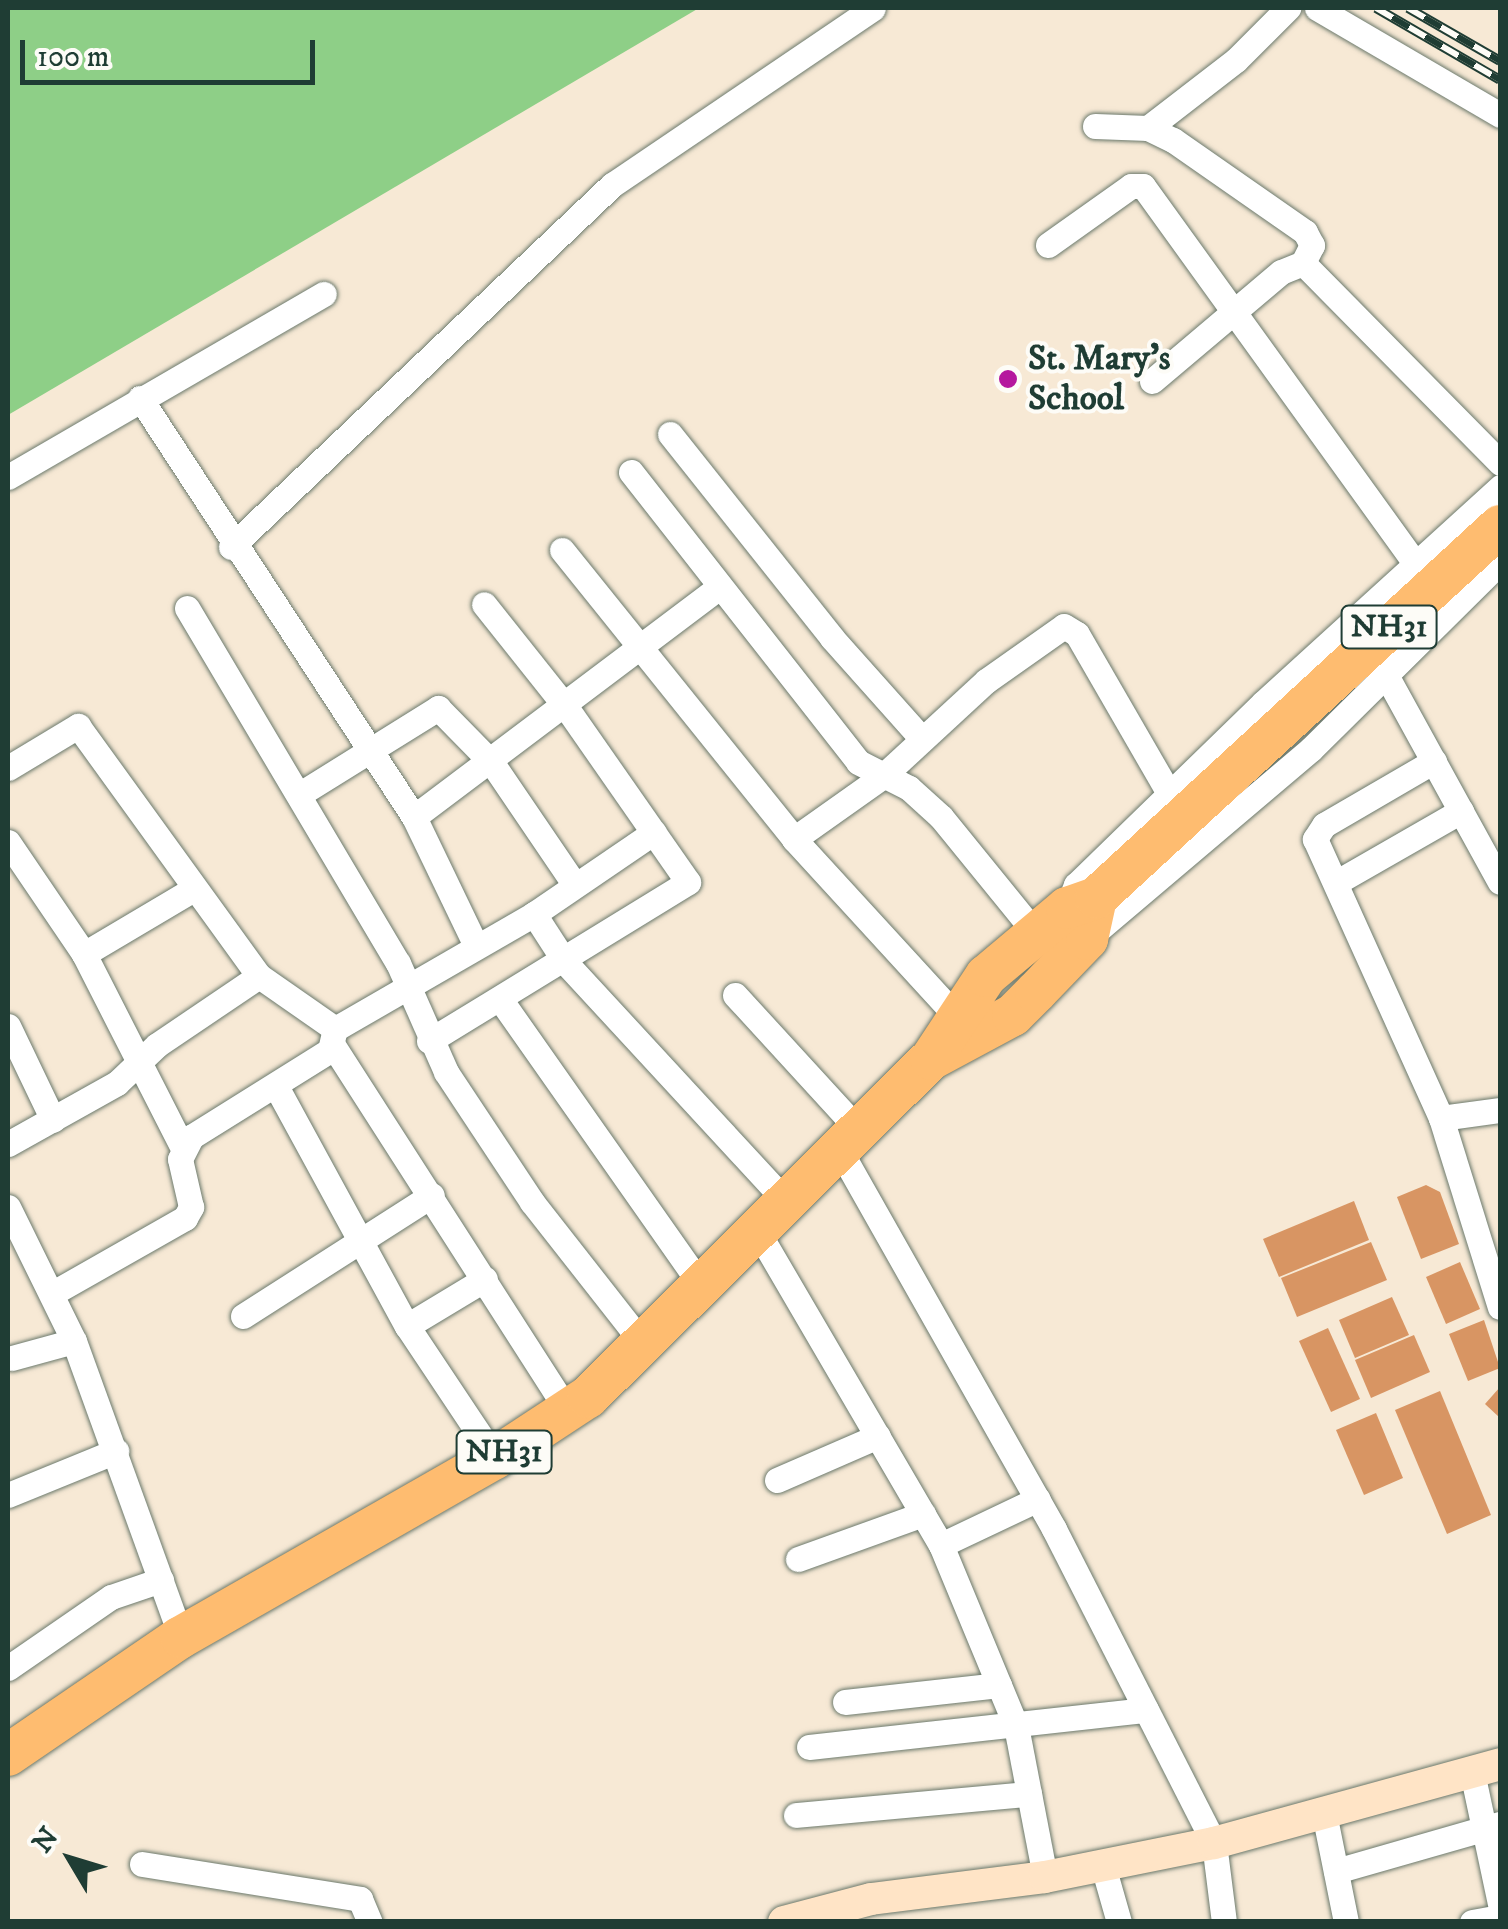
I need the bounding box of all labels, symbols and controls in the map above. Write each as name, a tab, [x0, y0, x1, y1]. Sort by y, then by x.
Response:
scale bar	[25, 20, 320, 82]
text: 100 m	[37, 39, 109, 76]
place label: St. Mary's School	[1028, 338, 1170, 420]
marker: St. Mary's School	[997, 368, 1019, 390]
road number: NH31	[1339, 600, 1439, 654]
road number: NH31	[454, 1425, 554, 1479]
north arrow	[20, 1809, 120, 1909]
text: N	[25, 1820, 67, 1860]

